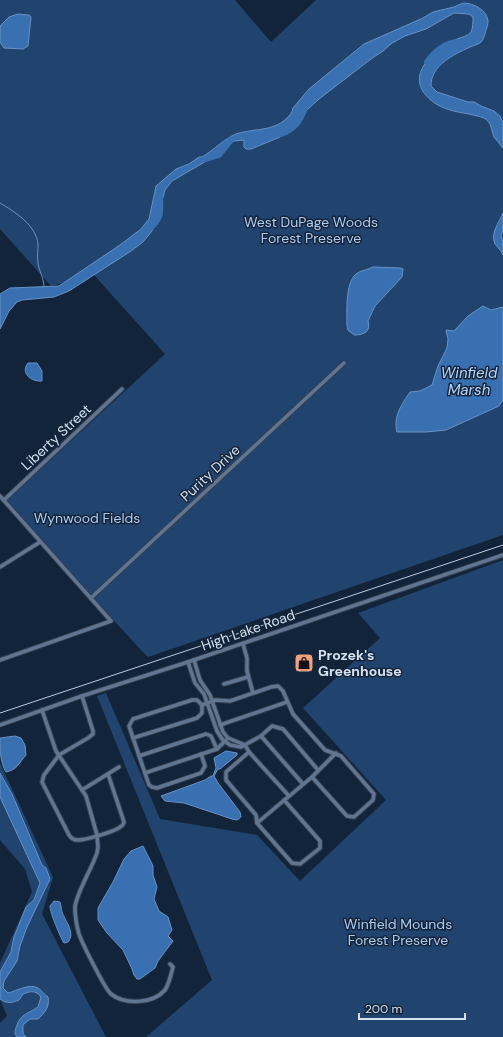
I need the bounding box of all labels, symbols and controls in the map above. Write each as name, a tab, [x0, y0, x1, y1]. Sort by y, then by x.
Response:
park label: West DuPage Woods Forest Preserve	[244, 213, 378, 247]
water label: Winfield Marsh	[441, 363, 498, 400]
street label: Liberty Street	[17, 400, 95, 474]
street label: Purity Drive	[176, 441, 244, 505]
park label: Wynwood Fields	[34, 509, 140, 527]
street label: High Lake Road	[199, 605, 297, 655]
place label: Prozek's Greenhouse	[318, 646, 402, 680]
shop icon: Prozek's Greenhouse	[293, 652, 315, 674]
park label: Winfield Mounds Forest Preserve	[344, 915, 452, 949]
scale bar	[359, 995, 465, 1021]
text: 200 m	[365, 1001, 402, 1017]

